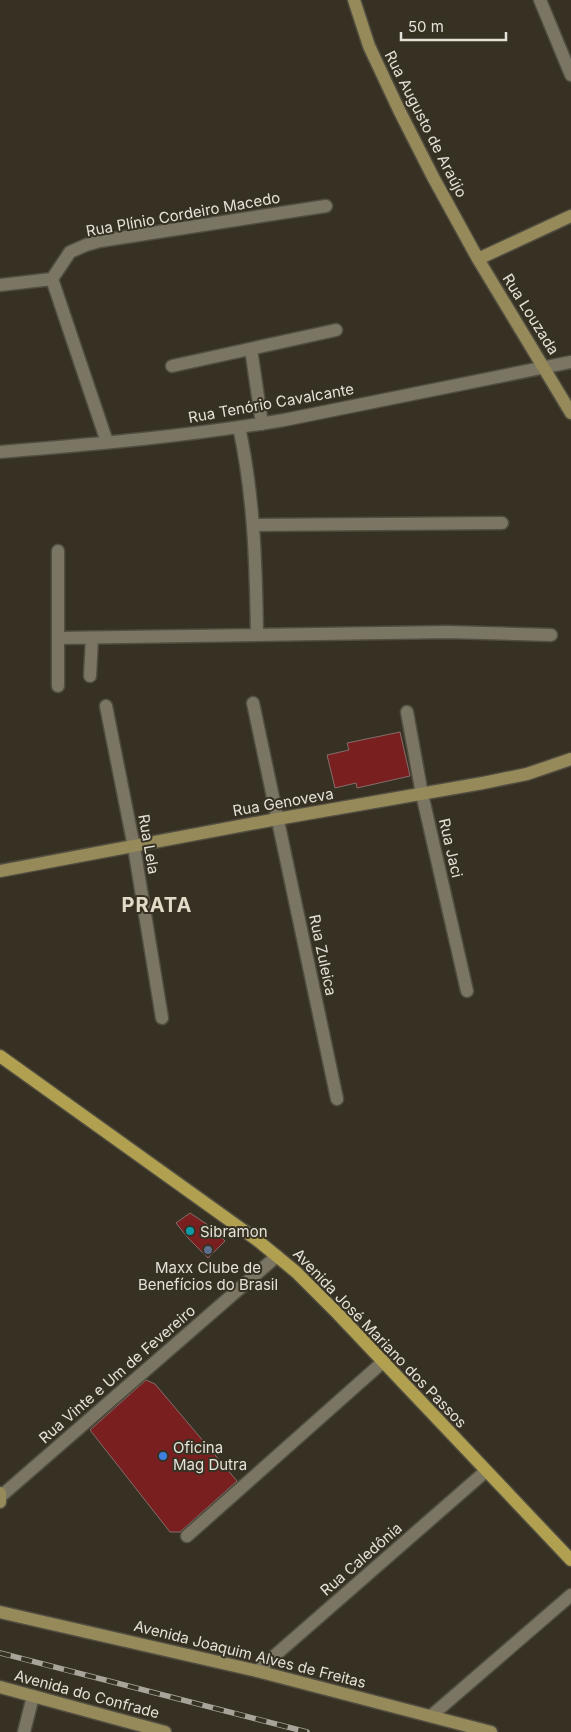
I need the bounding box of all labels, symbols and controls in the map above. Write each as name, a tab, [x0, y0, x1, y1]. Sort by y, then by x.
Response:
scale bar	[401, 10, 506, 42]
text: 50 m	[408, 17, 444, 36]
street label: Rua Augusto de Araújo	[381, 47, 471, 201]
street label: Rua Plínio Cordeiro Macedo	[84, 188, 282, 240]
street label: Rua Louzada	[499, 270, 563, 358]
street label: Rua Tenório Cavalcante	[187, 379, 355, 427]
street label: Rua Genoveva	[231, 784, 335, 820]
street label: Rua Lela	[134, 813, 164, 875]
street label: Rua Jaci	[435, 816, 467, 880]
district label: PRATA	[122, 893, 192, 917]
street label: Rua Zuleica	[305, 913, 341, 997]
place label: Sibramon	[200, 1222, 268, 1241]
marker: Sibramon	[184, 1225, 196, 1237]
marker: Maxx Clube de Benefícios do Brasil	[202, 1244, 214, 1256]
street label: Avenida José Mariano dos Passos	[289, 1244, 471, 1432]
place label: Maxx Clube de Benefícios do Brasil	[138, 1258, 278, 1294]
street label: Rua Vinte e Um de Fevereiro	[35, 1301, 199, 1447]
place label: Oficina Mag Dutra	[173, 1438, 247, 1474]
marker: Oficina Mag Dutra	[157, 1450, 169, 1462]
street label: Rua Caledônia	[316, 1518, 406, 1600]
street label: Avenida Joaquim Alves de Freitas	[132, 1616, 368, 1692]
street label: Avenida do Confrade	[12, 1666, 162, 1722]

